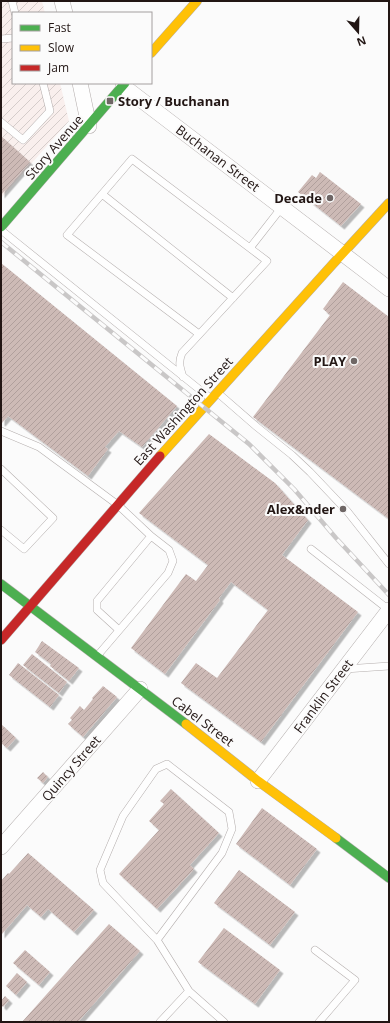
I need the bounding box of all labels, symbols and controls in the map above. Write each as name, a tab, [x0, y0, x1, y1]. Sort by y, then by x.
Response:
legend	[12, 12, 152, 84]
north arrow	[338, 12, 378, 52]
text: Fast	[48, 19, 71, 36]
text: N	[355, 33, 368, 50]
text: Slow	[48, 39, 75, 56]
text: Jam	[47, 59, 69, 76]
place label: Story / Buchanan	[118, 92, 230, 110]
marker: Story / Buchanan	[105, 96, 115, 106]
street label: Story Avenue	[21, 111, 87, 183]
street label: Buchanan Street	[172, 121, 264, 196]
place label: Decade	[274, 189, 322, 207]
marker: Decade	[325, 193, 335, 203]
place label: PLAY	[313, 352, 347, 370]
street label: East Washington Street	[129, 353, 237, 469]
marker: PLAY	[349, 356, 359, 366]
place label: Alex&nder	[267, 500, 335, 518]
marker: Alex&nder	[338, 504, 348, 514]
street label: Franklin Street	[289, 655, 357, 737]
street label: Cabel Street	[168, 692, 238, 751]
street label: Quincy Street	[37, 731, 105, 805]

